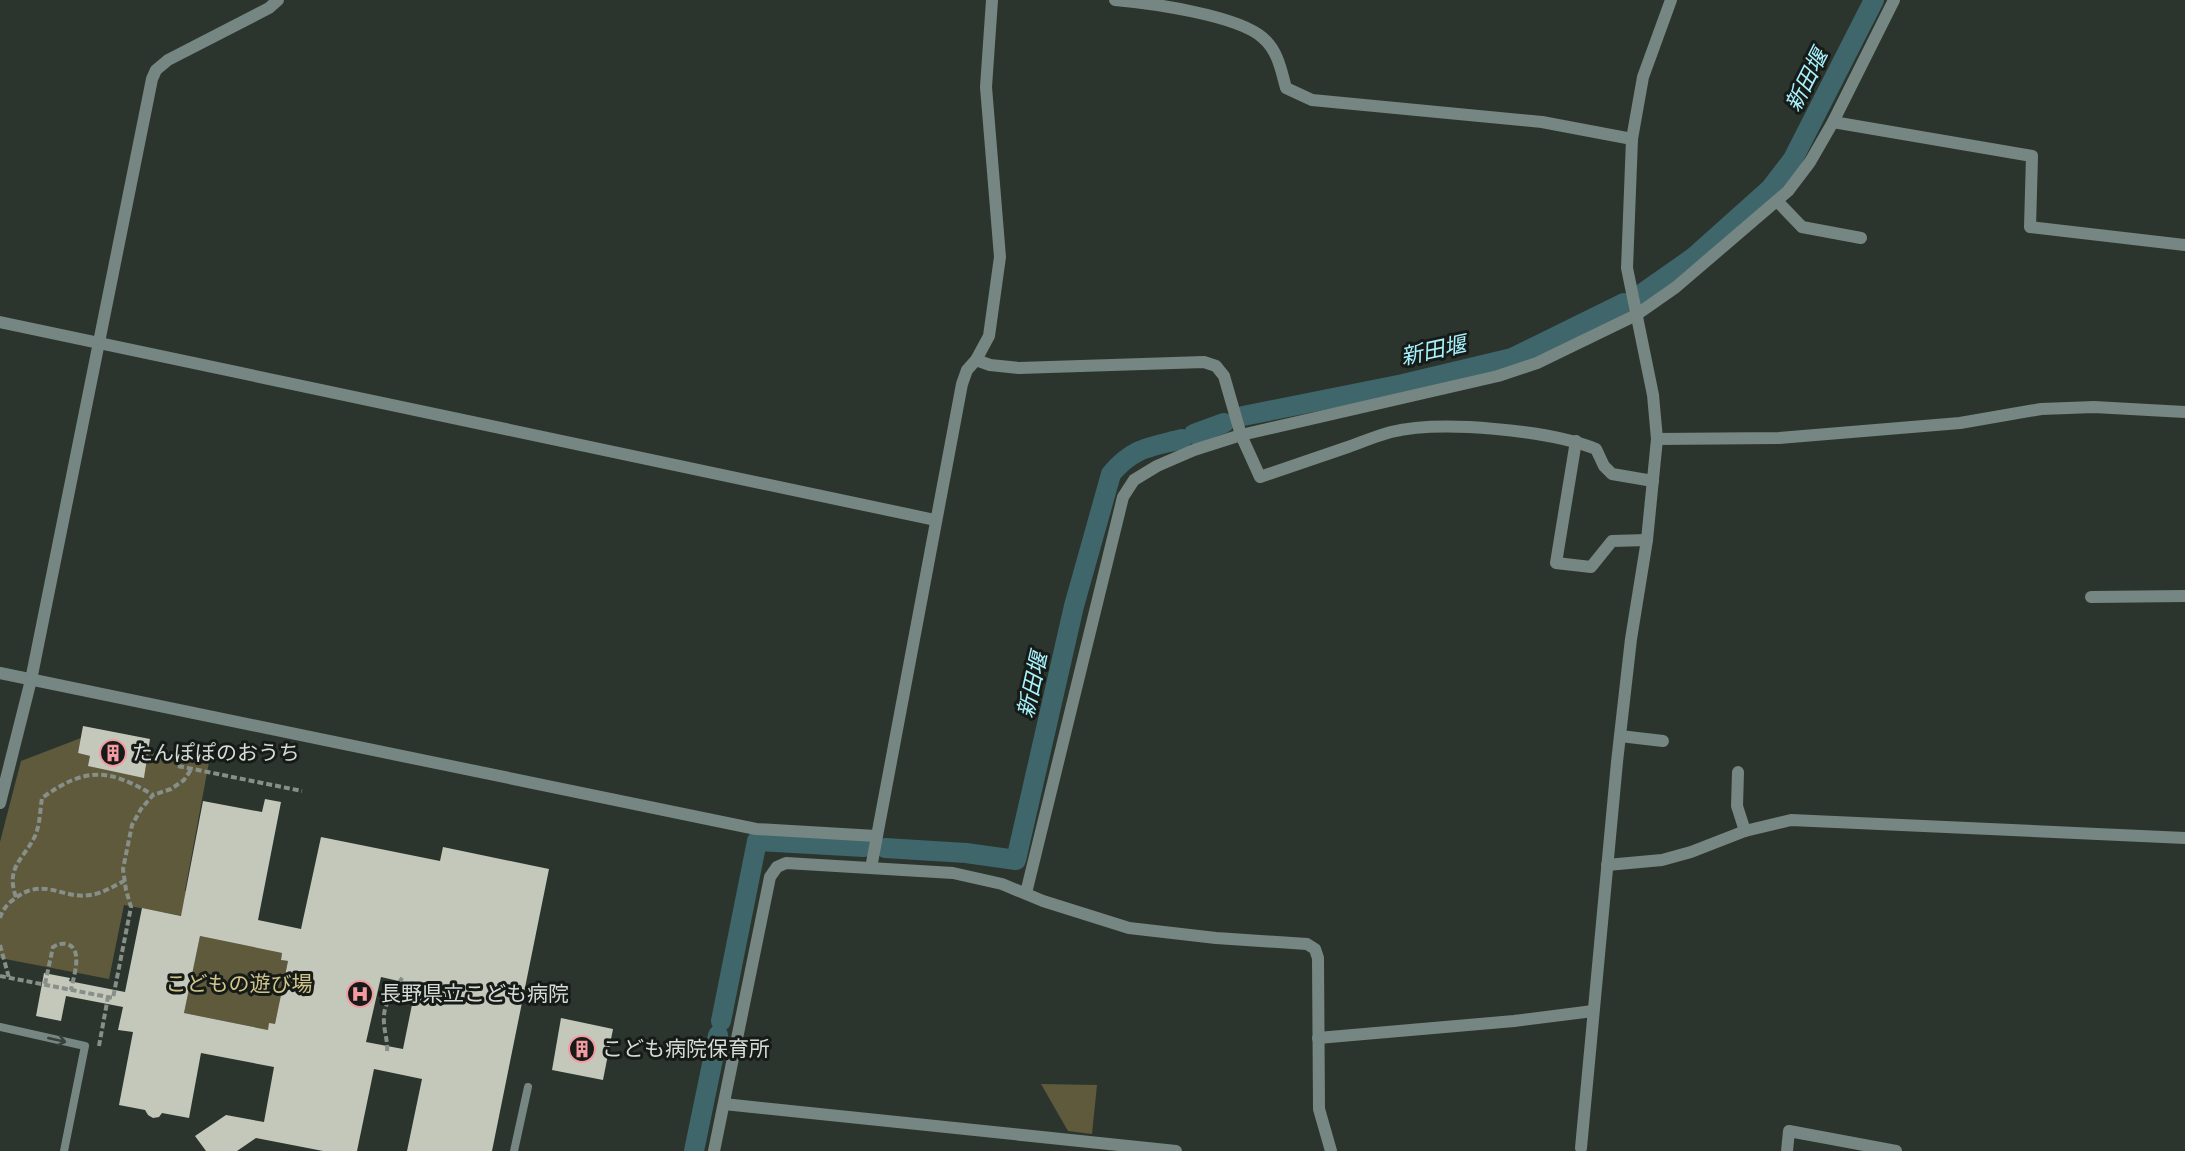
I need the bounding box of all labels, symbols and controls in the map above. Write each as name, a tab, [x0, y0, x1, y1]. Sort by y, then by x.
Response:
water label: 新田堰	[1779, 41, 1834, 115]
water label: 新田堰	[1398, 329, 1472, 370]
water label: 新田堰	[1011, 646, 1053, 720]
building icon: たんぽぽのおうち	[98, 738, 128, 768]
place label: たんぽぽのおうち	[132, 739, 300, 764]
park label: こどもの遊び場	[166, 970, 313, 995]
hospital icon: 長野県立こども病院	[345, 979, 375, 1009]
place label: 長野県立こども病院	[380, 980, 569, 1005]
building icon: こども病院保育所	[567, 1034, 597, 1064]
one-way arrow	[47, 1035, 66, 1046]
place label: こども病院保育所	[602, 1035, 770, 1060]

